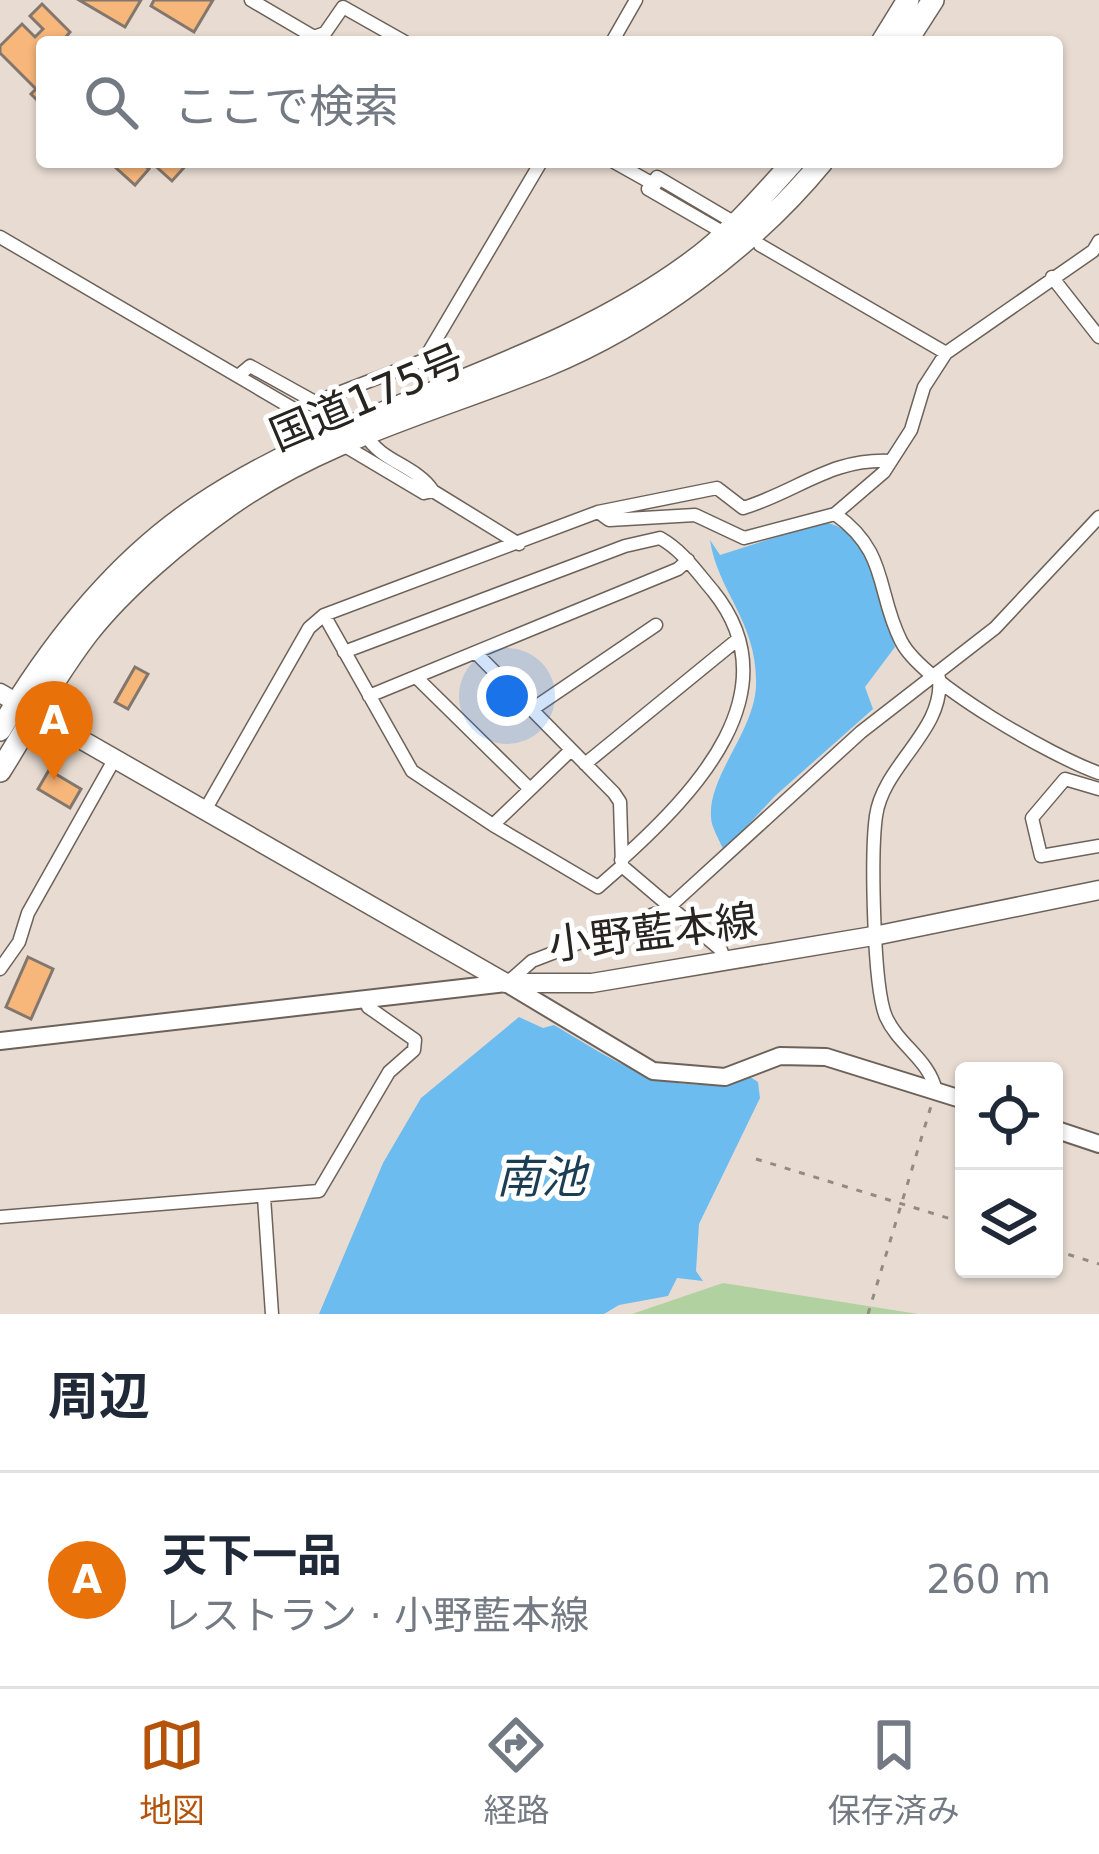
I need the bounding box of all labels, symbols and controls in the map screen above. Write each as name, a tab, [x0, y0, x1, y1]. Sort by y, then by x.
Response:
search box	[36, 36, 1063, 168]
icon: search	[78, 69, 144, 135]
text: ここで検索	[174, 80, 399, 133]
street label: 国道175号	[263, 335, 472, 460]
your location	[477, 666, 537, 726]
pin: A	[15, 681, 93, 780]
street label: 小野藍本線	[546, 895, 760, 970]
map controls	[955, 1062, 1063, 1278]
button: locate	[955, 1062, 1063, 1170]
water label: 南池	[496, 1151, 590, 1204]
button: layers	[955, 1170, 1063, 1278]
text: 周辺	[48, 1367, 150, 1426]
text: 天下一品	[162, 1529, 342, 1582]
text: A	[72, 1557, 102, 1602]
text: 260 m	[926, 1557, 1051, 1602]
text: レストラン · 小野藍本線	[162, 1593, 589, 1638]
tab: 地図	[139, 1712, 205, 1832]
tab: 経路	[483, 1712, 549, 1832]
tab: 保存済み	[828, 1712, 960, 1832]

